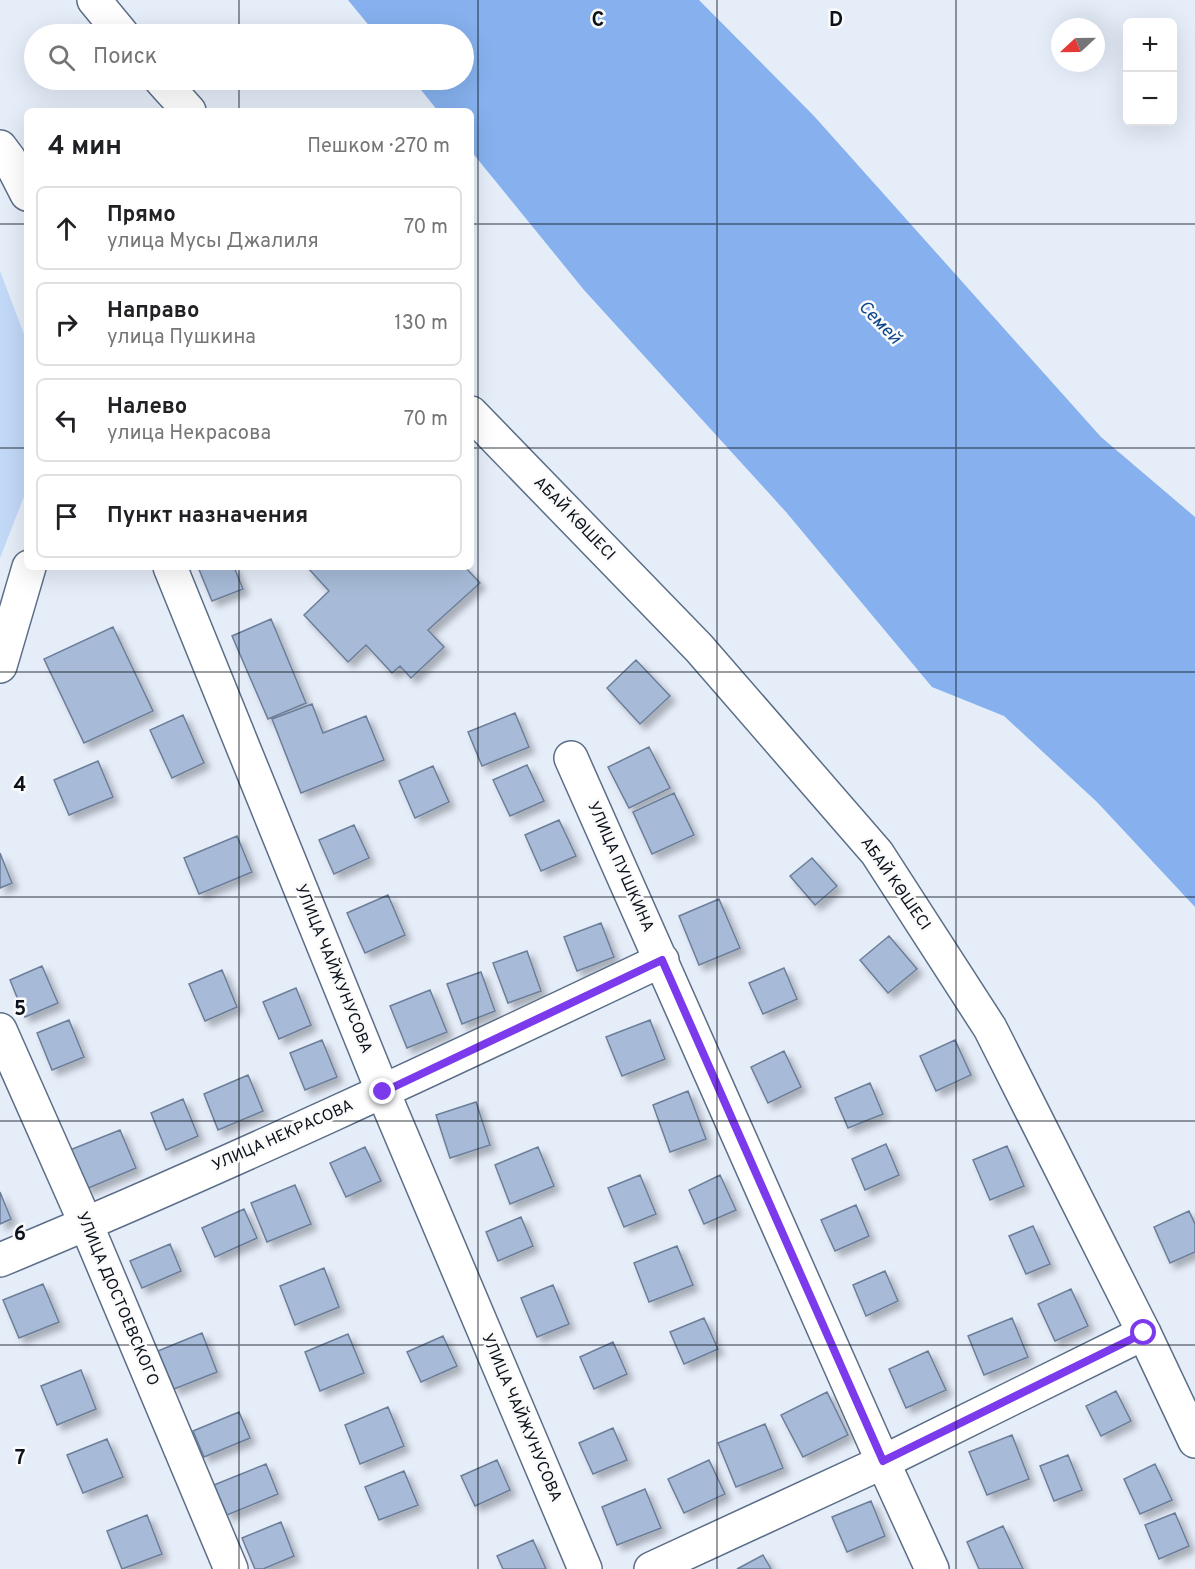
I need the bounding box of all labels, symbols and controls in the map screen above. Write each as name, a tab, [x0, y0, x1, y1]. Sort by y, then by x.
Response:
text: C	[592, 8, 604, 34]
text: D	[829, 8, 843, 34]
north arrow	[1051, 18, 1105, 72]
map controls	[1123, 18, 1177, 126]
button: +	[1123, 18, 1177, 72]
search box	[24, 24, 474, 90]
icon: search	[45, 41, 78, 74]
text: Поиск	[93, 44, 157, 71]
button: −	[1123, 72, 1177, 126]
text: 4 мин	[48, 131, 122, 164]
text: Пешком · 270 m	[307, 134, 450, 160]
text: Прямо	[107, 202, 176, 229]
icon: ahead	[50, 212, 83, 245]
text: 70 m	[404, 215, 448, 241]
text: улица Мусы Джалиля	[107, 229, 319, 255]
water label: Семей	[853, 296, 906, 350]
text: Направо	[107, 298, 199, 325]
icon: right	[50, 308, 83, 341]
text: 130 m	[394, 311, 448, 337]
text: улица Пушкина	[107, 325, 256, 351]
text: Налево	[107, 394, 187, 421]
icon: left	[50, 404, 83, 437]
text: 70 m	[404, 407, 448, 433]
text: улица Некрасова	[107, 421, 271, 447]
street label: АБАЙ КӨШЕСІ	[529, 472, 620, 565]
icon: arrive	[50, 500, 83, 533]
text: Пункт назначения	[107, 503, 308, 530]
text: 4	[14, 773, 26, 799]
street label: УЛИЦА ПУШКИНА	[582, 799, 658, 935]
street label: АБАЙ КӨШЕСІ	[856, 833, 936, 934]
street label: УЛИЦА ЧАЙЖУНУСОВА	[290, 881, 378, 1057]
text: 5	[14, 997, 26, 1023]
route end	[369, 1078, 395, 1104]
street label: УЛИЦА НЕКРАСОВА	[209, 1096, 357, 1176]
street label: УЛИЦА ДОСТОЕВСКОГО	[71, 1209, 163, 1389]
text: 6	[14, 1222, 26, 1248]
route start	[1130, 1319, 1156, 1345]
street label: УЛИЦА ЧАЙЖУНУСОВА	[476, 1330, 567, 1505]
text: 7	[15, 1446, 25, 1472]

